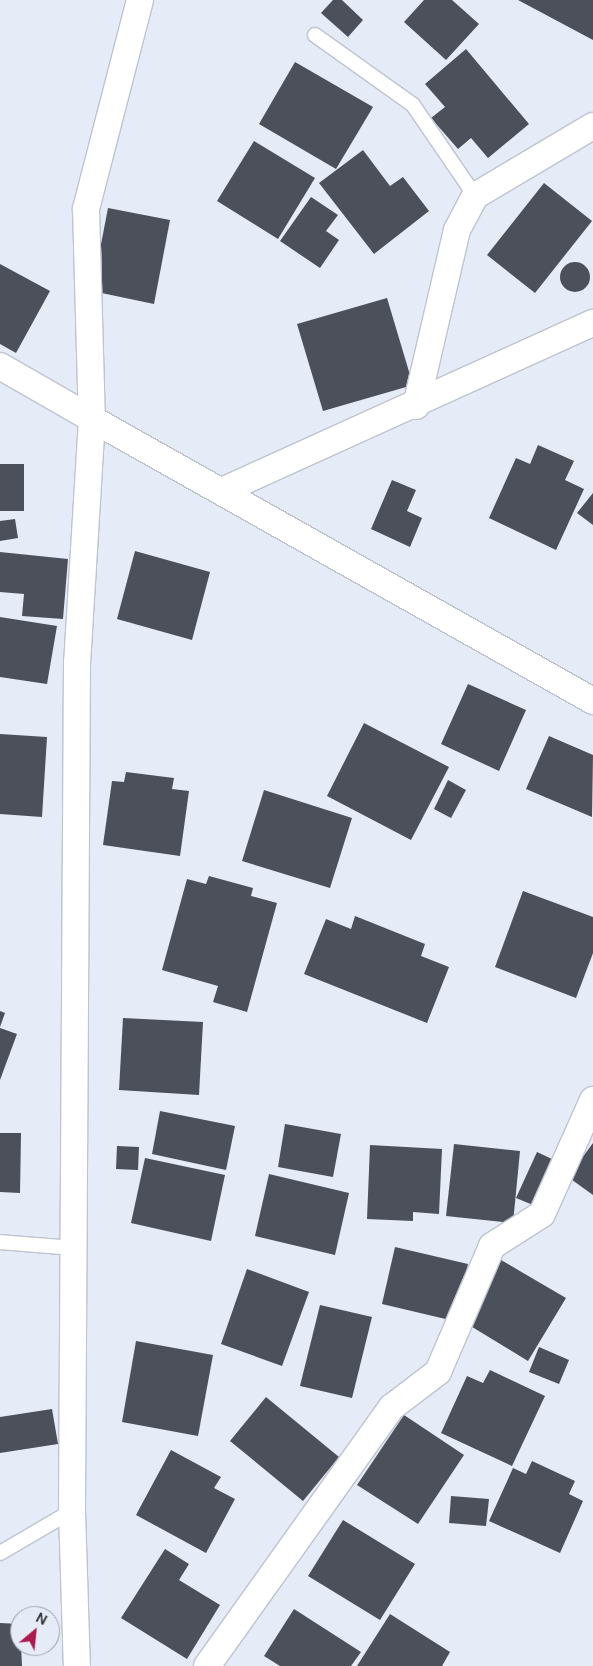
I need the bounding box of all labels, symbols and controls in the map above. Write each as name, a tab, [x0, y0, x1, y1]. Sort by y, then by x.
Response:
north arrow	[10, 1606, 60, 1656]
text: N	[33, 1608, 50, 1629]

